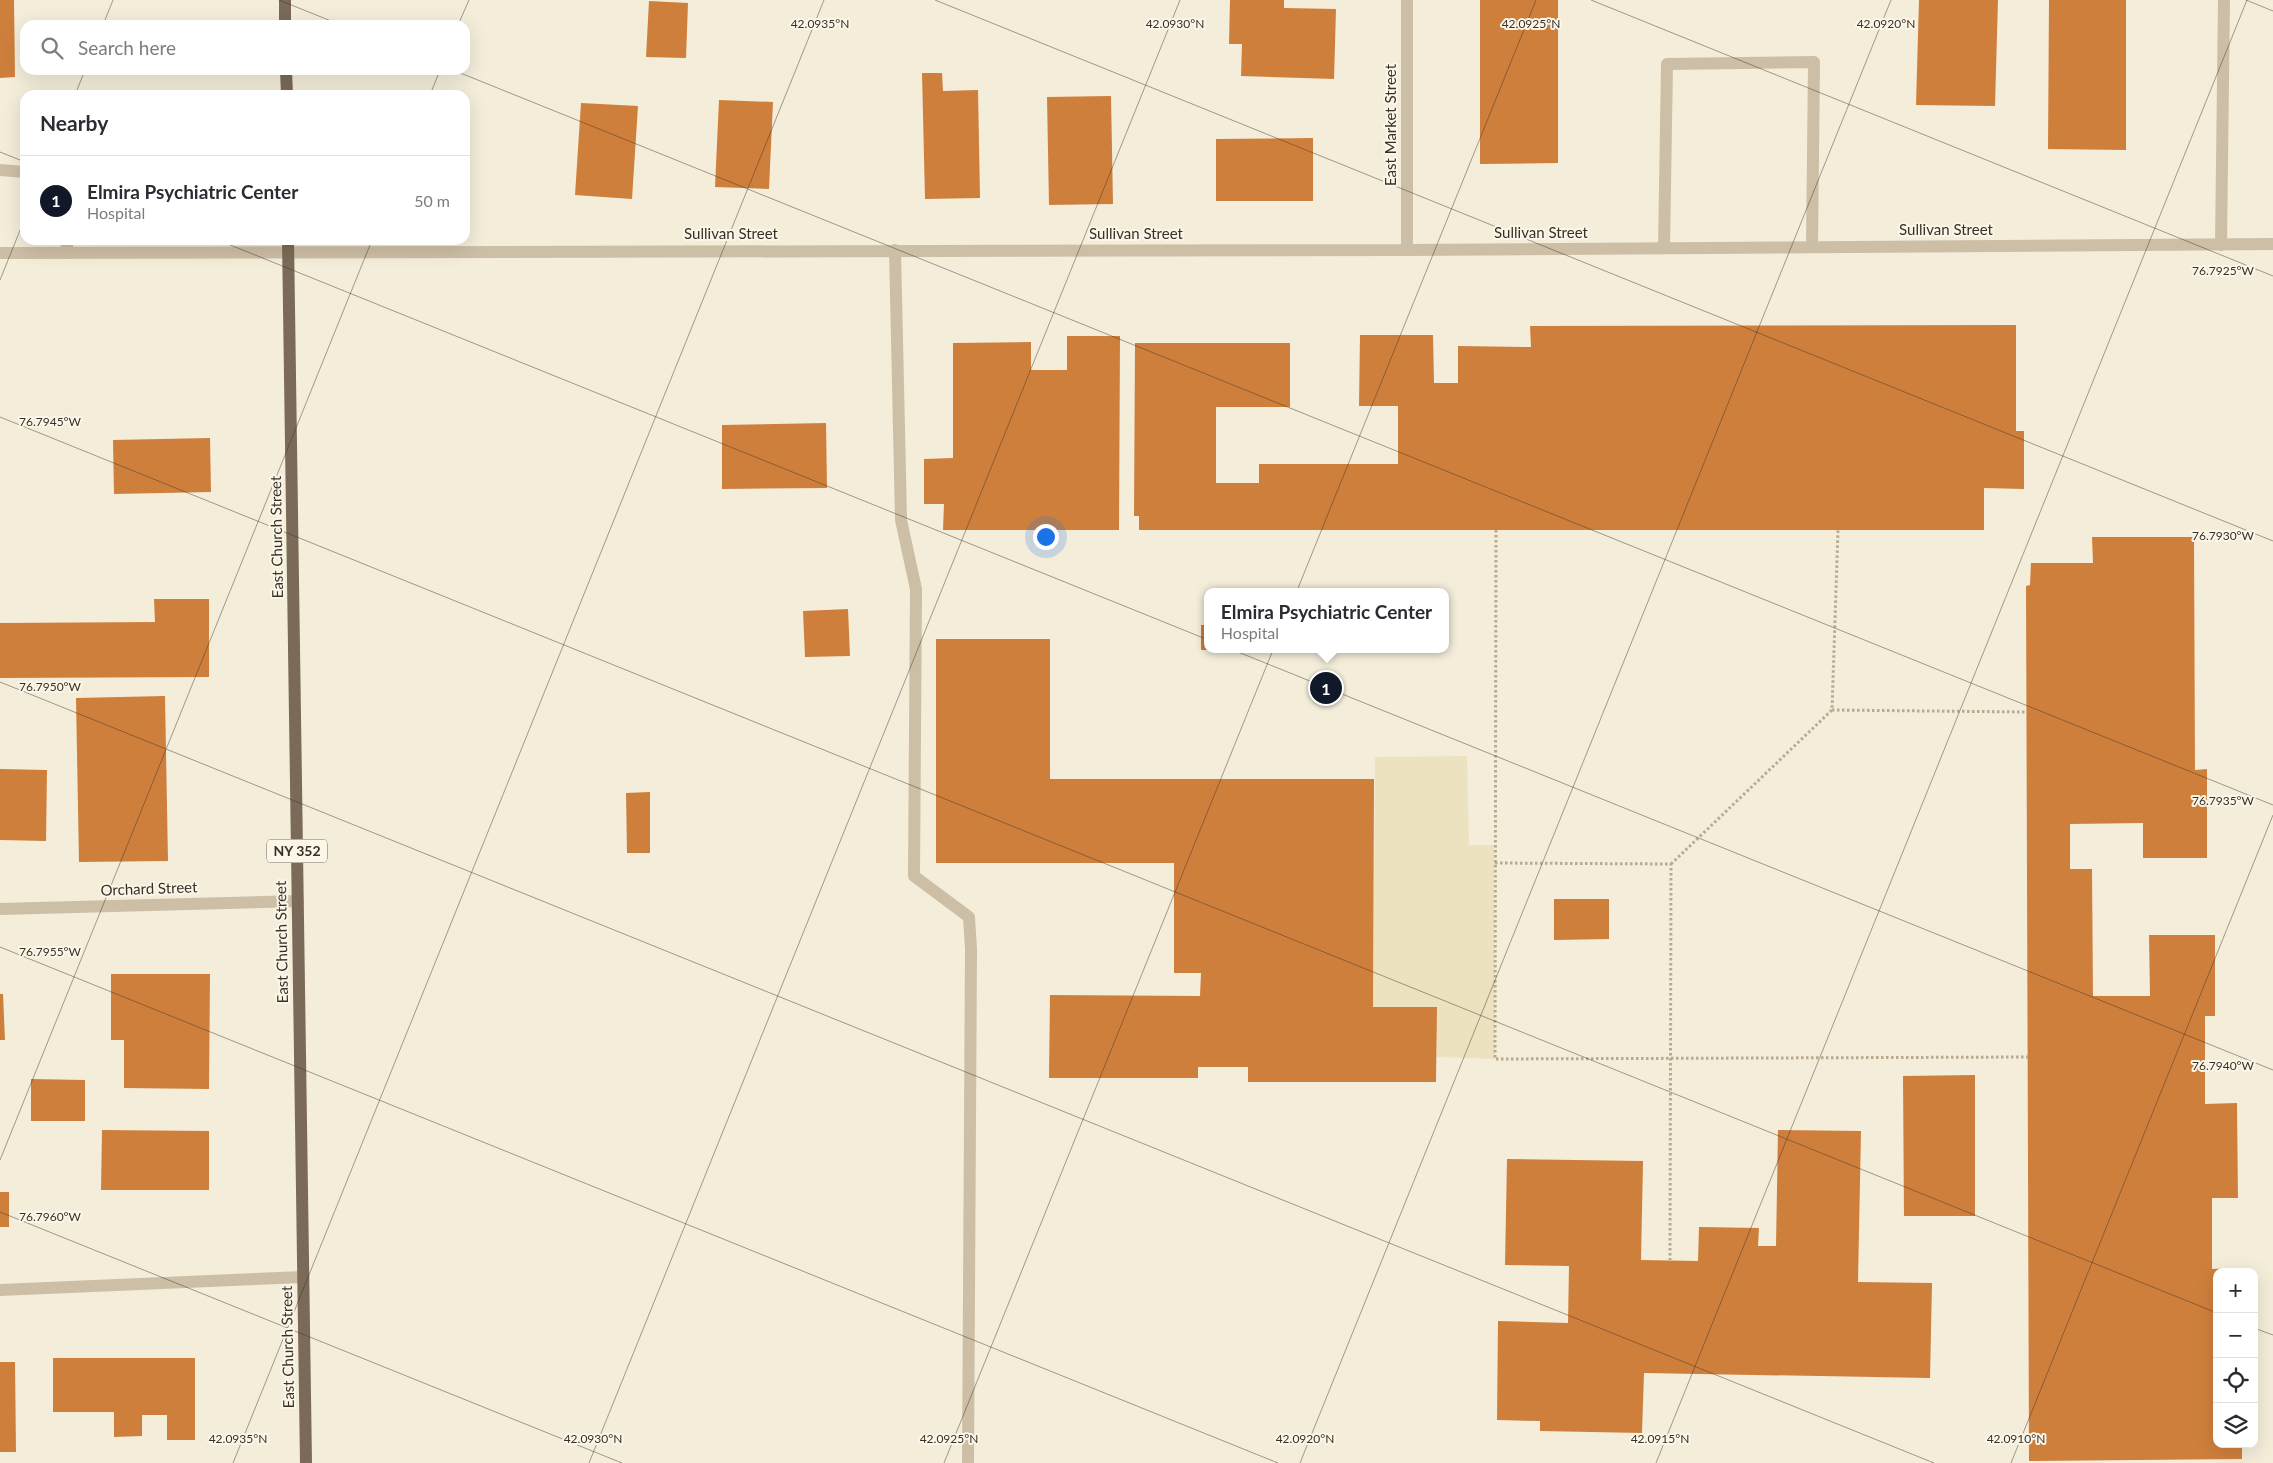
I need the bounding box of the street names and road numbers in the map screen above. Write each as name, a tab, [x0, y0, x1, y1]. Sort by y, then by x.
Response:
street label: East Market Street	[1381, 63, 1399, 186]
street label: Sullivan Street	[1899, 220, 1994, 238]
street label: Sullivan Street	[1494, 223, 1589, 241]
street label: Sullivan Street	[684, 224, 779, 242]
street label: Sullivan Street	[1089, 224, 1184, 242]
street label: East Church Street	[266, 475, 286, 598]
road number: NY 352	[267, 839, 327, 862]
street label: Orchard Street	[100, 877, 198, 899]
street label: East Church Street	[271, 880, 291, 1003]
street label: East Church Street	[277, 1285, 297, 1408]

